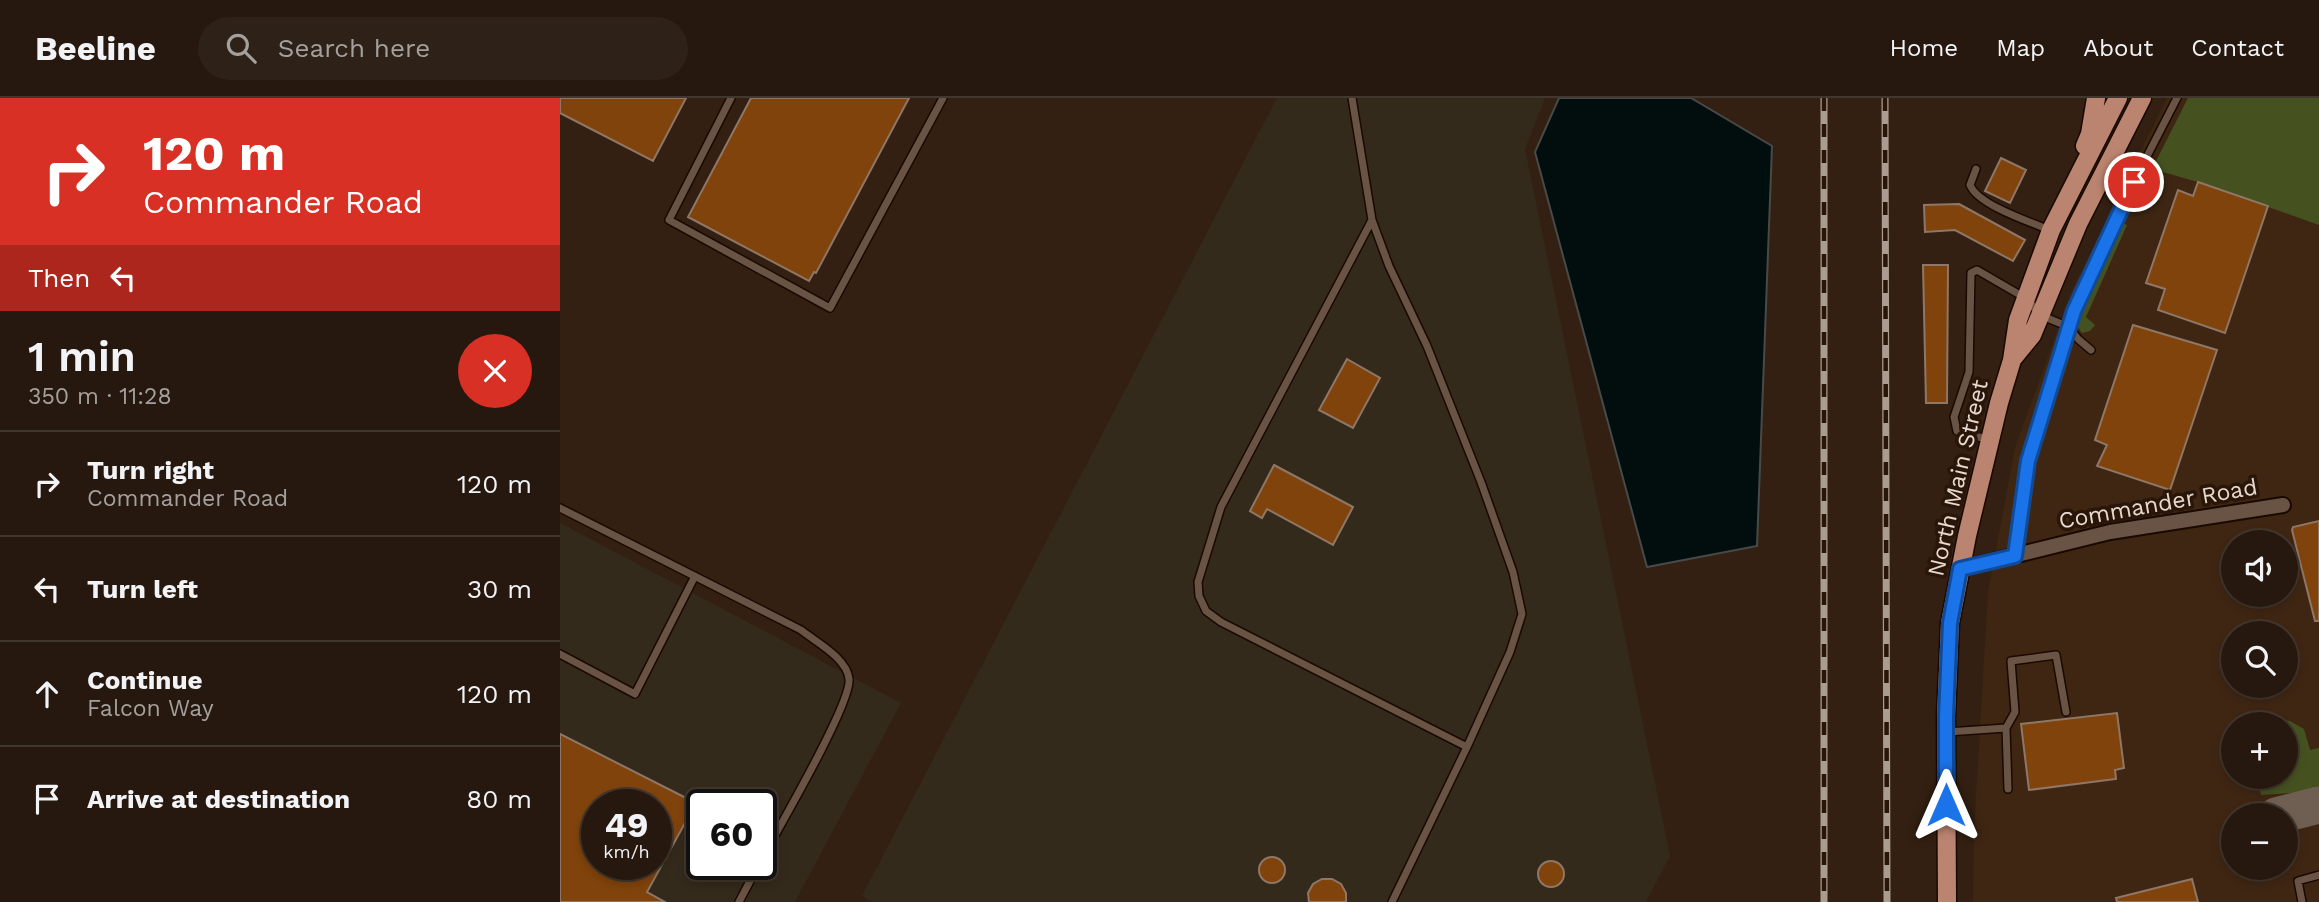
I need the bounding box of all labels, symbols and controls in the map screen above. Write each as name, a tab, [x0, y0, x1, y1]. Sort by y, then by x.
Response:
search box	[198, 17, 688, 80]
text: Beeline	[35, 29, 156, 68]
icon: search	[222, 29, 260, 67]
text: Search here	[278, 33, 430, 63]
text: Home	[1890, 34, 1958, 62]
text: Map	[1996, 34, 2045, 62]
text: About	[2083, 34, 2153, 62]
text: Contact	[2191, 34, 2284, 62]
text: 120 m	[143, 124, 285, 182]
icon: right	[28, 126, 119, 217]
pin	[2104, 152, 2164, 212]
icon: arrive	[2115, 163, 2153, 201]
text: Commander Road	[143, 183, 423, 221]
icon: left	[104, 259, 142, 297]
text: Then	[28, 263, 90, 293]
text: 1 min	[28, 332, 136, 381]
button: close	[458, 334, 532, 408]
street label: North Main Street	[1922, 377, 1994, 579]
text: 350 m · 11:28	[28, 383, 172, 410]
text: Turn right	[87, 455, 214, 485]
icon: right	[28, 465, 66, 503]
text: 120 m	[457, 469, 532, 499]
street label: Commander Road	[2057, 473, 2259, 535]
text: Commander Road	[87, 485, 288, 512]
map controls	[2221, 530, 2298, 880]
button: sound	[2221, 530, 2298, 607]
icon: left	[28, 570, 66, 608]
text: Turn left	[87, 574, 198, 604]
text: 30 m	[467, 574, 532, 604]
button: search	[2221, 621, 2298, 698]
text: Continue	[87, 665, 203, 695]
icon: ahead	[28, 675, 66, 713]
text: 120 m	[457, 679, 532, 709]
text: Falcon Way	[87, 695, 214, 722]
button: +	[2221, 712, 2298, 789]
position arrow	[1909, 768, 1983, 842]
icon: arrive	[28, 780, 66, 818]
text: Arrive at destination	[87, 784, 350, 814]
text: 80 m	[466, 784, 532, 814]
speed limit sign: 60	[686, 789, 777, 880]
button: −	[2221, 803, 2298, 880]
text: 49	[604, 804, 649, 846]
text: km/h	[603, 841, 650, 862]

